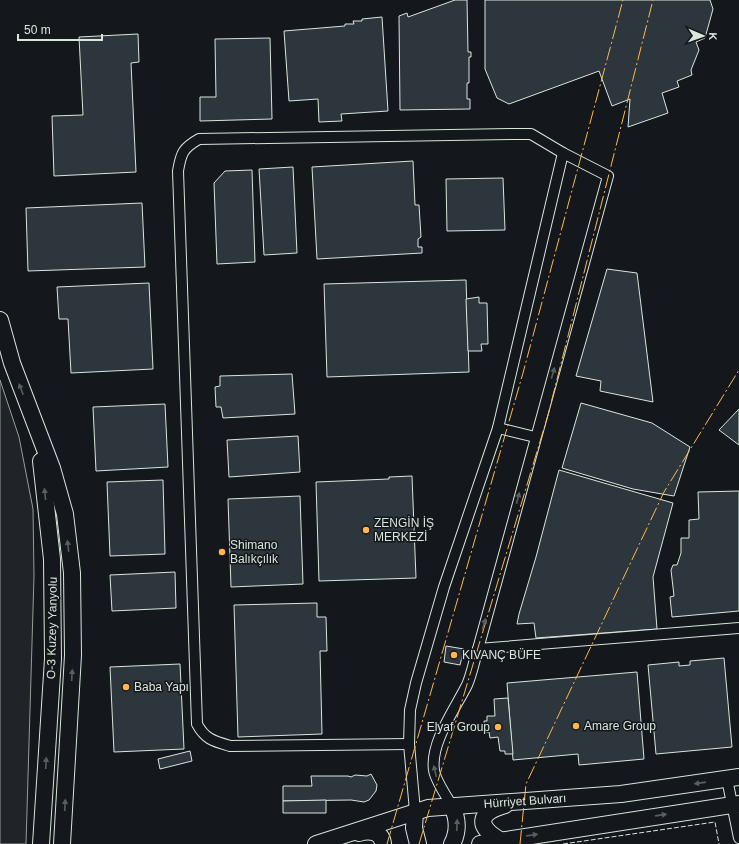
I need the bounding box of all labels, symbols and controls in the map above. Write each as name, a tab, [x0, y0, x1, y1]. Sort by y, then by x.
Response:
scale bar	[18, 16, 102, 42]
north arrow	[683, 16, 723, 56]
text: 50 m	[24, 23, 51, 37]
text: K	[707, 32, 719, 41]
one-way arrow	[550, 367, 556, 379]
one-way arrow	[18, 382, 24, 394]
one-way arrow	[42, 488, 49, 500]
one-way arrow	[516, 492, 522, 505]
place label: ZENGİN İŞ MERKEZİ	[374, 516, 434, 544]
marker: ZENGİN İŞ MERKEZİ	[361, 525, 371, 535]
place label: Shimano Balıkçılık	[230, 538, 279, 566]
one-way arrow	[65, 540, 72, 552]
marker: Shimano Balıkçılık	[217, 547, 227, 557]
street label: O-3 Kuzey Yanyolu	[44, 577, 60, 679]
one-way arrow	[482, 617, 488, 630]
place label: KIVANÇ BÜFE	[462, 648, 541, 662]
marker: KIVANÇ BÜFE	[449, 650, 459, 660]
one-way arrow	[69, 668, 75, 681]
place label: Baba Yapı	[134, 680, 189, 694]
marker: Baba Yapı	[121, 682, 131, 692]
place label: Amare Group	[584, 719, 656, 733]
place label: Elyaf Group	[427, 720, 490, 734]
marker: Amare Group	[571, 721, 581, 731]
marker: Elyaf Group	[493, 722, 503, 732]
one-way arrow	[43, 757, 50, 769]
one-way arrow	[432, 765, 438, 778]
one-way arrow	[694, 780, 706, 786]
street label: Hürriyet Bulvarı	[483, 791, 567, 811]
one-way arrow	[61, 799, 68, 811]
one-way arrow	[655, 812, 667, 818]
one-way arrow	[453, 819, 460, 831]
one-way arrow	[526, 832, 539, 838]

